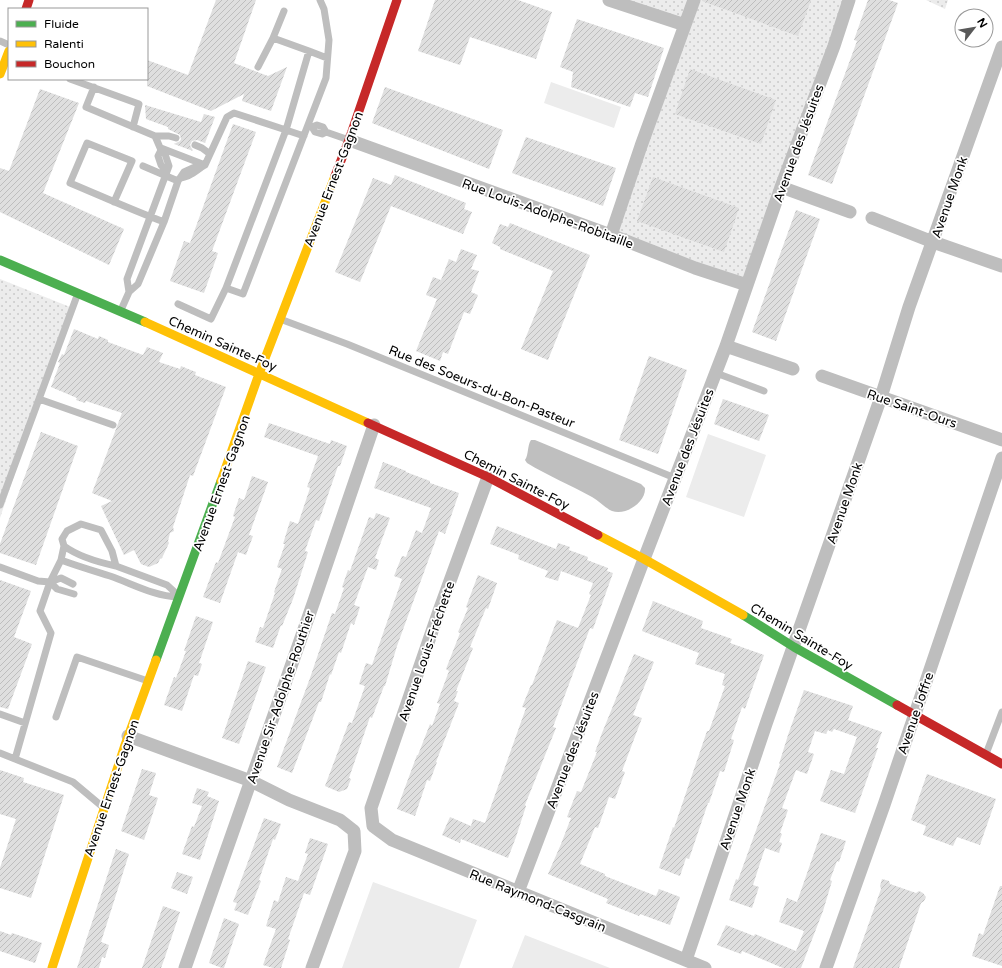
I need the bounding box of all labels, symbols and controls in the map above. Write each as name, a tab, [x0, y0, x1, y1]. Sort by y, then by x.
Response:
legend	[8, 8, 148, 80]
north arrow	[954, 8, 994, 48]
text: N	[974, 16, 990, 30]
text: Fluide	[44, 17, 79, 31]
text: Ralenti	[44, 37, 84, 51]
text: Bouchon	[44, 57, 95, 71]
street label: Avenue des Jésuites	[770, 82, 828, 205]
street label: Avenue Ernest-Gagnon	[301, 109, 367, 249]
street label: Avenue Monk	[929, 154, 971, 240]
street label: Rue Louis-Adolphe-Robitaille	[460, 175, 636, 252]
street label: Chemin Sainte-Foy	[166, 313, 279, 375]
street label: Rue des Soeurs-du-Bon-Pasteur	[386, 342, 577, 432]
street label: Avenue des Jésuites	[658, 386, 718, 508]
street label: Rue Saint-Ours	[865, 386, 959, 432]
street label: Avenue Ernest-Gagnon	[190, 413, 254, 554]
street label: Chemin Sainte-Foy	[461, 446, 572, 514]
street label: Avenue Monk	[824, 460, 866, 546]
street label: Avenue Louis-Fréchette	[395, 579, 458, 723]
street label: Chemin Sainte-Foy	[747, 600, 856, 674]
street label: Avenue Sir-Adolphe-Routhier	[244, 609, 318, 786]
street label: Avenue Joffre	[894, 670, 938, 757]
street label: Avenue des Jésuites	[543, 689, 603, 811]
street label: Avenue Ernest-Gagnon	[81, 718, 143, 859]
street label: Avenue Monk	[717, 766, 759, 852]
street label: Rue Raymond-Casgrain	[467, 866, 608, 936]

